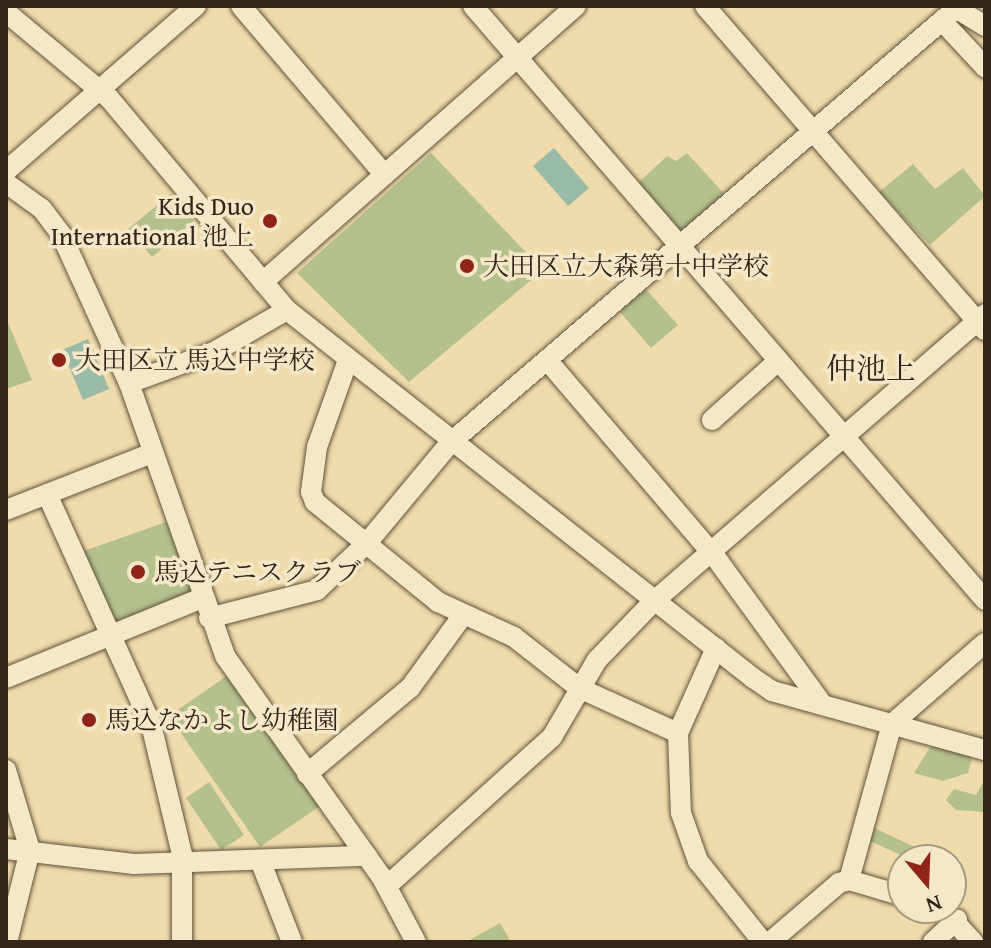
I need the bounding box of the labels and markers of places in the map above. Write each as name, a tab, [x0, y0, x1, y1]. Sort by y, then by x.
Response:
place label: Kids Duo International 池上	[51, 190, 254, 252]
marker: Kids Duo International 池上	[261, 212, 279, 230]
place label: 大田区立大森第十中学校	[483, 250, 769, 282]
marker: 大田区立大森第十中学校	[458, 257, 476, 275]
place label: 大田区立 馬込中学校	[75, 344, 315, 376]
marker: 大田区立 馬込中学校	[50, 351, 68, 369]
place label: 馬込テニスクラブ	[154, 556, 362, 588]
marker: 馬込テニスクラブ	[129, 563, 147, 581]
place label: 馬込なかよし幼稚園	[105, 704, 339, 736]
marker: 馬込なかよし幼稚園	[80, 711, 98, 729]

